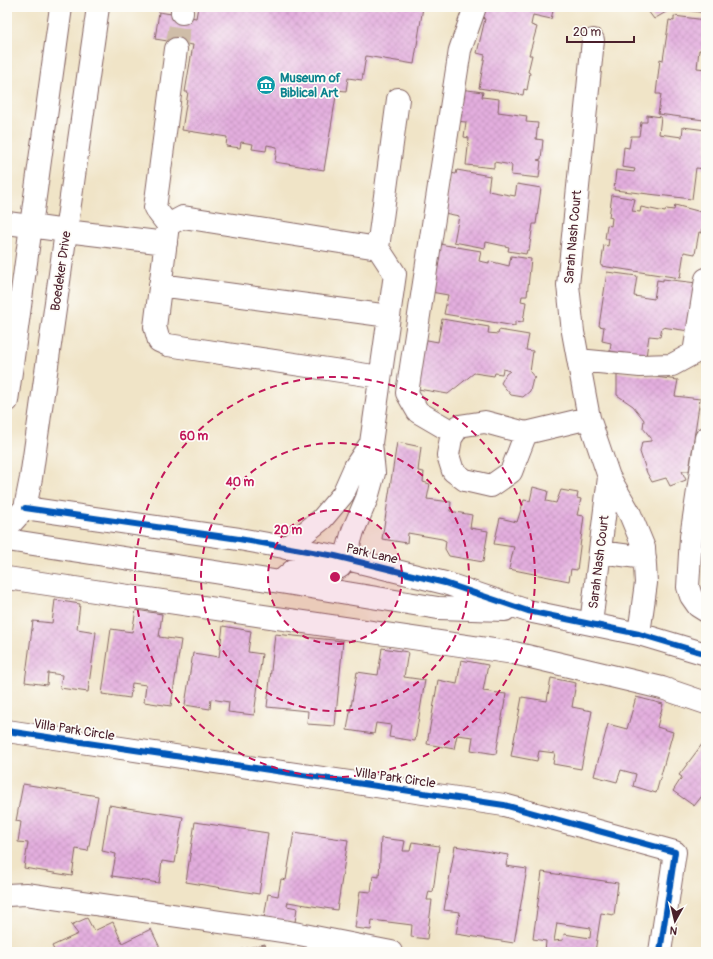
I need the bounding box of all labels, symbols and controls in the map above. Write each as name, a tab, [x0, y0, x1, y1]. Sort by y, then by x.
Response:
scale bar	[567, 18, 634, 44]
text: 20 m	[573, 25, 602, 40]
place label: Museum of Biblical Art	[280, 70, 342, 101]
museum icon: Museum of Biblical Art	[255, 74, 277, 96]
street label: Sarah Nash Court	[561, 189, 585, 285]
street label: Boedeker Drive	[47, 229, 75, 312]
text: 60 m	[180, 429, 209, 444]
text: 40 m	[225, 475, 255, 490]
street label: Sarah Nash Court	[585, 514, 613, 610]
text: 20 m	[274, 523, 302, 538]
street label: Park Lane	[345, 540, 400, 568]
centre of rings	[328, 570, 342, 584]
street label: Villa Park Circle	[32, 716, 116, 744]
street label: Villa Park Circle	[353, 764, 437, 792]
north arrow	[655, 901, 695, 941]
text: N	[669, 923, 678, 937]

